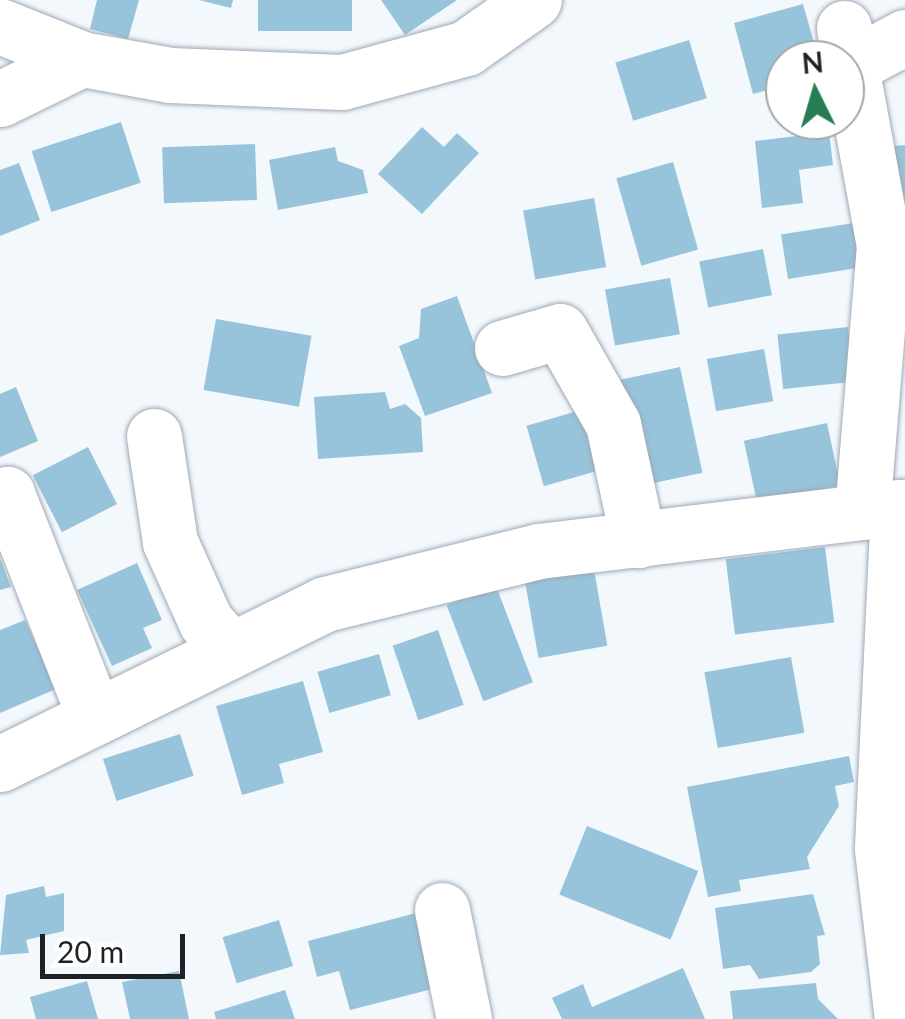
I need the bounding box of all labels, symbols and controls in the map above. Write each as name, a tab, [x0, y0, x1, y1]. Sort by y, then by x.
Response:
north arrow	[765, 40, 865, 140]
text: N	[800, 44, 825, 80]
scale bar	[45, 914, 190, 976]
text: 20 m	[57, 933, 124, 969]

